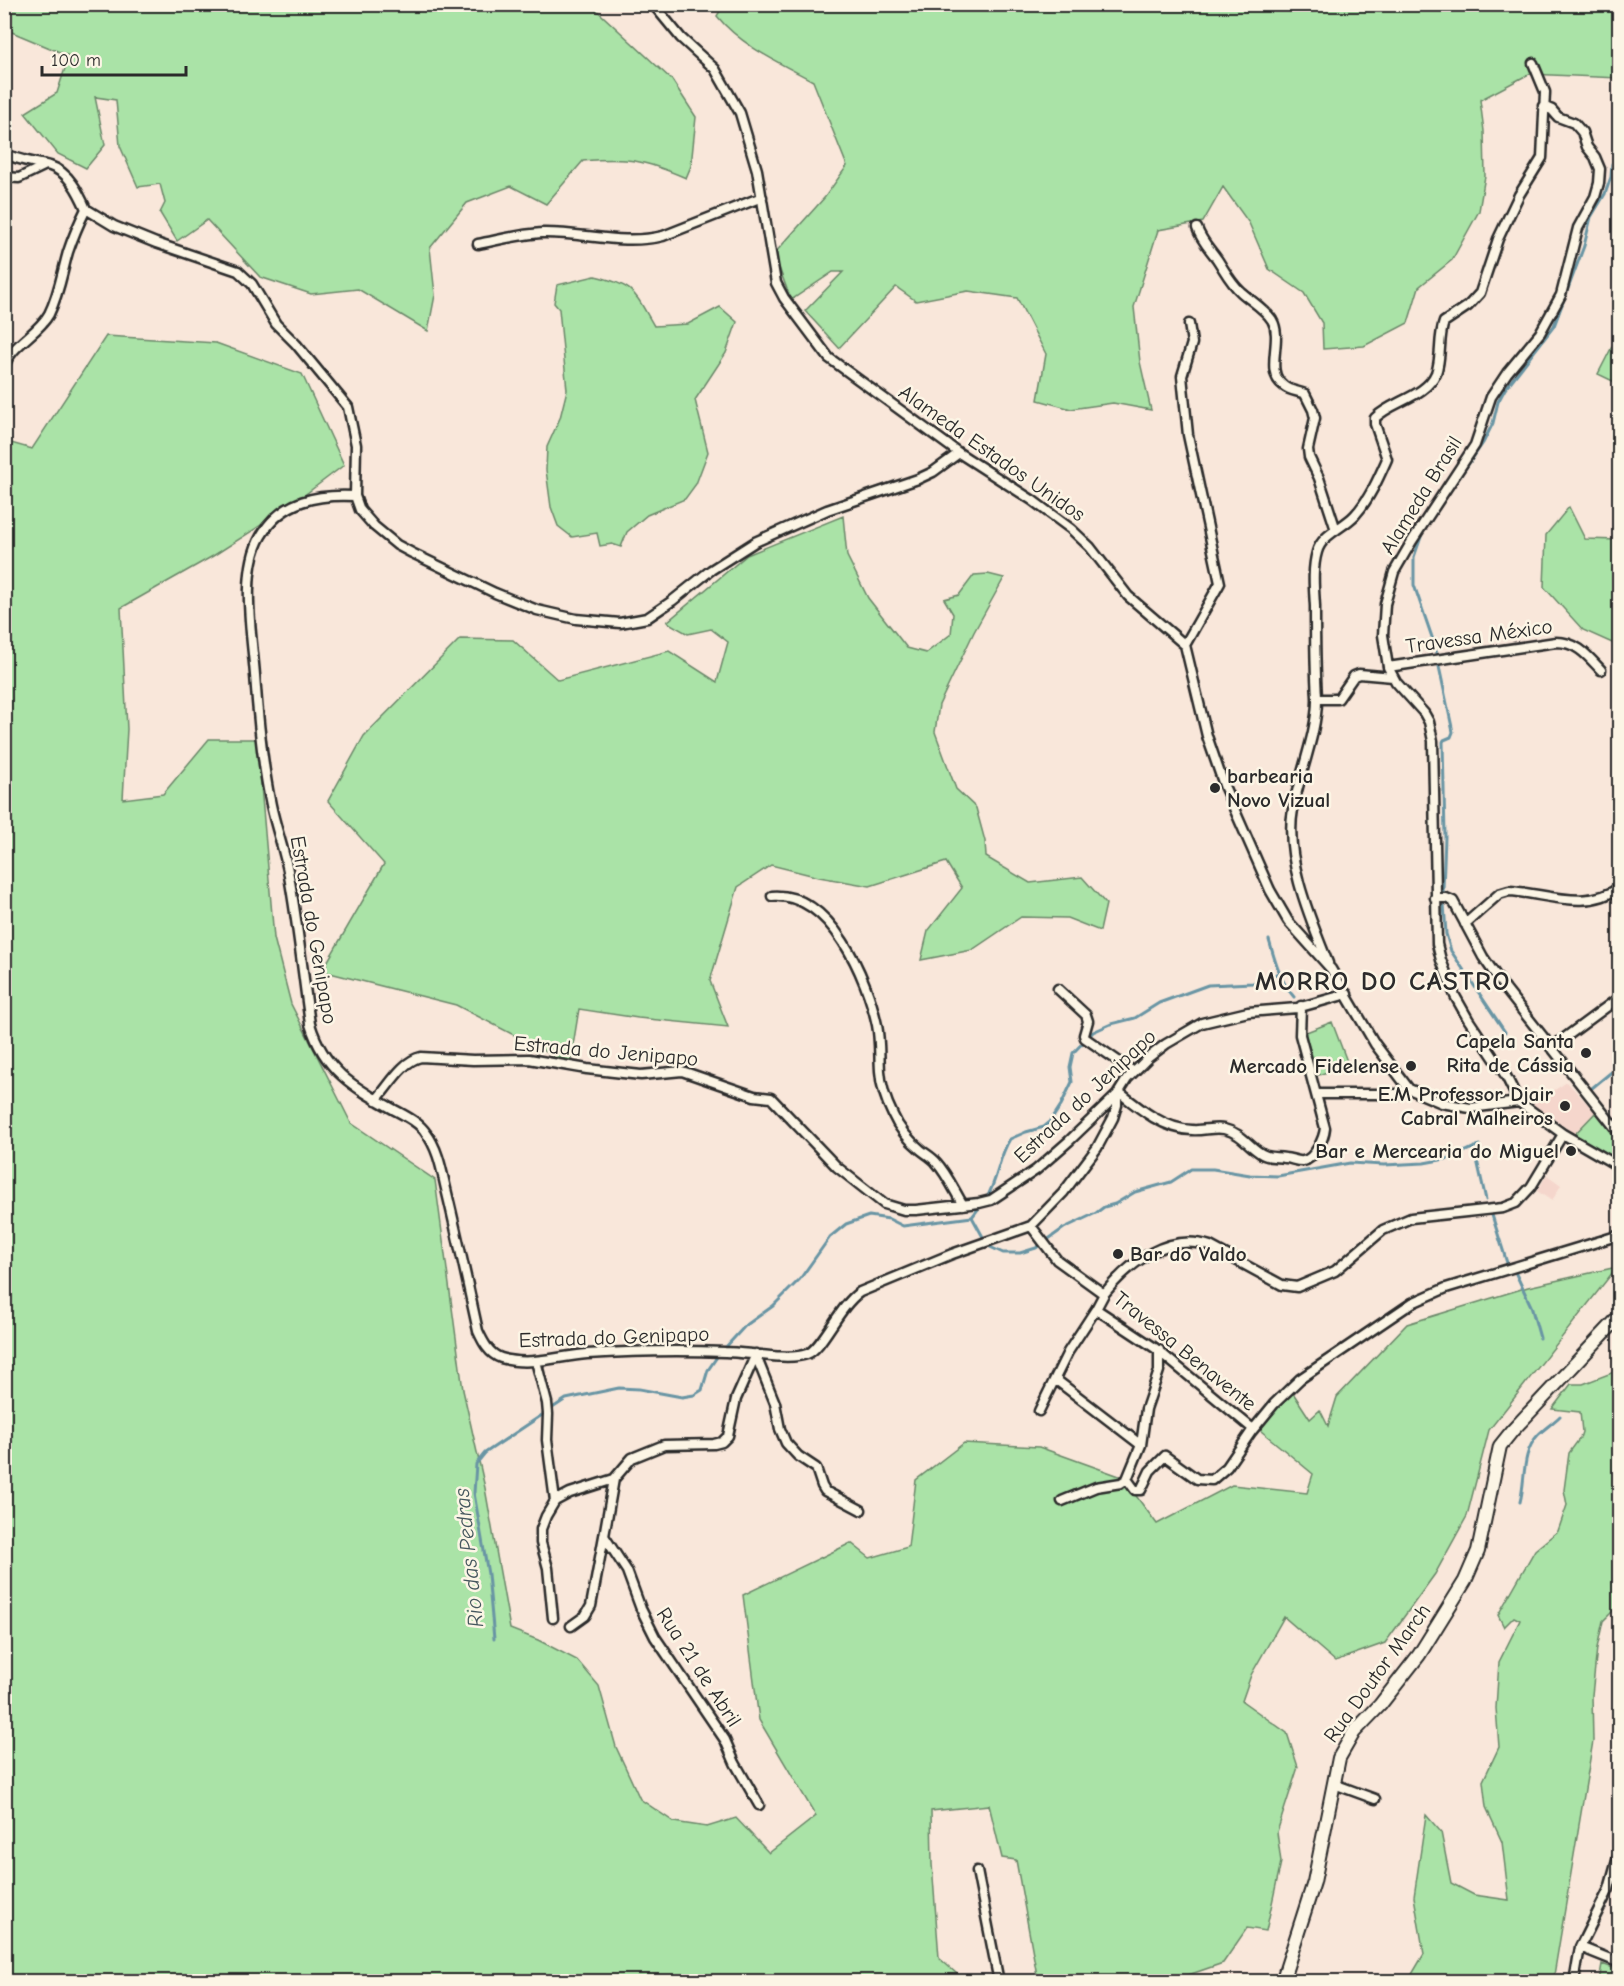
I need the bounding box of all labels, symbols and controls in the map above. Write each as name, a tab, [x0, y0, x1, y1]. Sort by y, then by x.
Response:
scale bar	[42, 39, 186, 77]
text: 100 m	[51, 50, 101, 71]
street label: Alameda Estados Unidos	[894, 380, 1090, 526]
street label: Alameda Brasil	[1375, 432, 1467, 558]
street label: Travessa México	[1404, 614, 1554, 658]
place label: barbearia Novo Vizual	[1227, 764, 1330, 812]
marker: barbearia Novo Vizual	[1208, 781, 1222, 795]
street label: Estrada do Genipapo	[286, 834, 342, 1026]
district label: MORRO DO CASTRO	[1255, 966, 1511, 997]
street label: Estrada do Jenipapo	[1009, 1024, 1161, 1168]
place label: Capela Santa Rita de Cássia	[1446, 1029, 1574, 1077]
street label: Estrada do Jenipapo	[513, 1031, 699, 1071]
marker: Capela Santa Rita de Cássia	[1579, 1046, 1593, 1060]
place label: Mercado Fidelense	[1230, 1054, 1399, 1078]
marker: Mercado Fidelense	[1404, 1059, 1418, 1073]
place label: E.M Professor Djair Cabral Malheiros	[1378, 1082, 1554, 1130]
marker: E.M Professor Djair Cabral Malheiros	[1558, 1099, 1572, 1113]
place label: Bar e Mercearia do Miguel	[1315, 1139, 1559, 1163]
marker: Bar e Mercearia do Miguel	[1564, 1144, 1578, 1158]
place label: Bar do Valdo	[1130, 1242, 1247, 1266]
marker: Bar do Valdo	[1111, 1247, 1125, 1261]
street label: Travessa Benavente	[1109, 1286, 1261, 1416]
street label: Estrada do Genipapo	[518, 1322, 710, 1352]
water label: Rio das Pedras	[449, 1486, 489, 1629]
street label: Rua Doutor March	[1319, 1599, 1435, 1747]
street label: Rua 21 de Abril	[652, 1603, 746, 1731]

